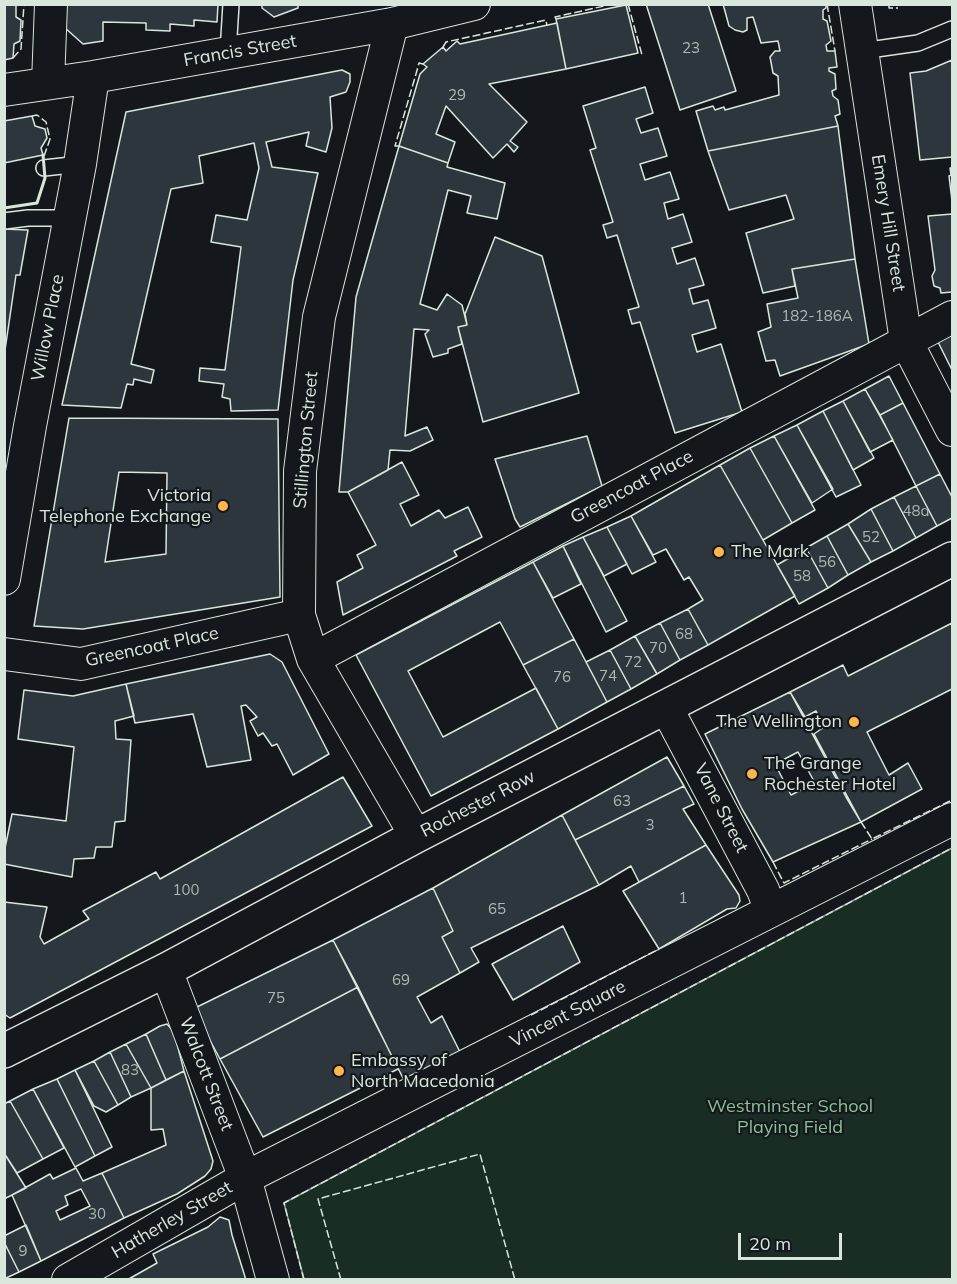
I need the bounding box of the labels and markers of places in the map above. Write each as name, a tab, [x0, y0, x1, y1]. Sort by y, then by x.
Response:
place label: Victoria Telephone Exchange	[40, 485, 211, 528]
marker: Victoria Telephone Exchange	[216, 499, 230, 513]
place label: The Mark	[731, 541, 809, 563]
marker: The Mark	[712, 545, 726, 559]
place label: The Wellington	[716, 711, 842, 733]
marker: The Wellington	[847, 715, 861, 729]
place label: The Grange Rochester Hotel	[764, 753, 896, 795]
marker: The Grange Rochester Hotel	[745, 767, 759, 781]
place label: Embassy of North Macedonia	[351, 1050, 495, 1092]
marker: Embassy of North Macedonia	[332, 1064, 346, 1078]

